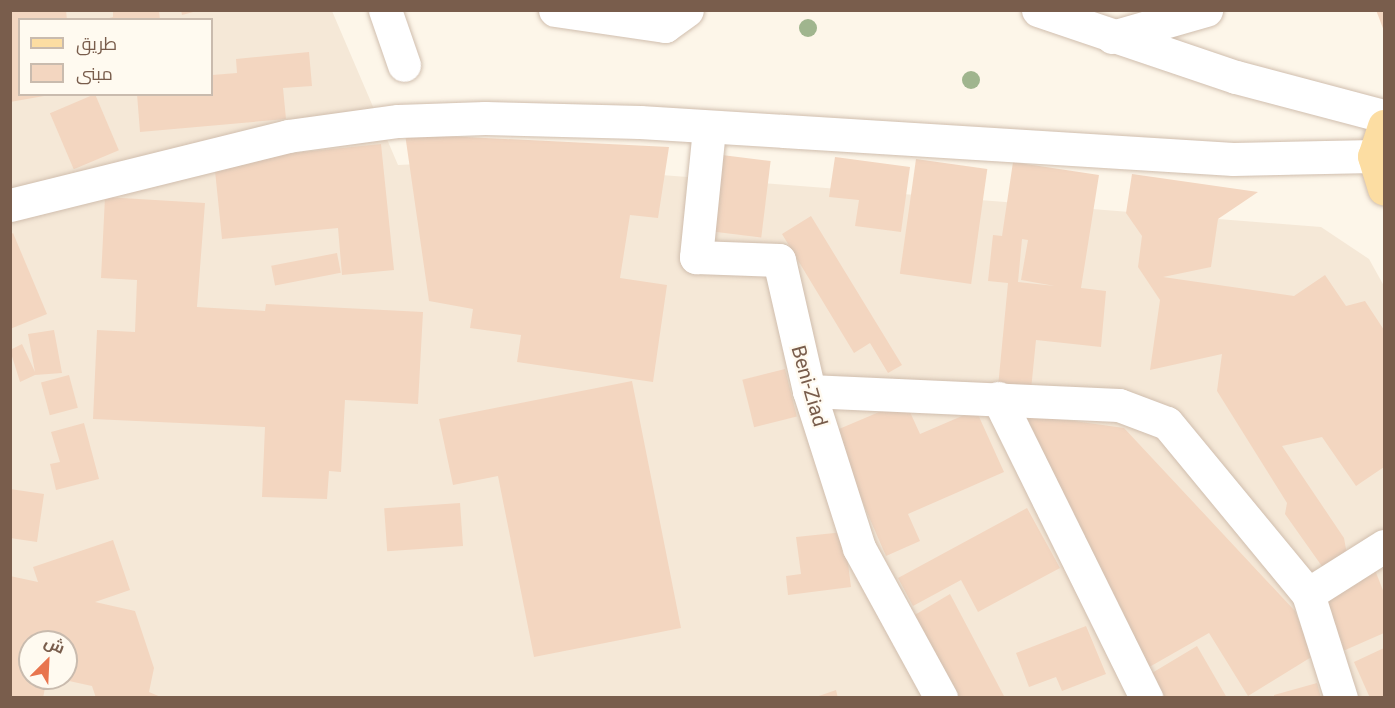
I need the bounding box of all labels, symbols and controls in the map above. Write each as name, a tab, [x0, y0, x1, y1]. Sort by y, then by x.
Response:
legend	[18, 18, 213, 96]
text: طريق	[76, 33, 117, 54]
text: مبنى	[76, 63, 113, 84]
street label: Beni-Ziad	[786, 343, 832, 429]
north arrow	[18, 630, 78, 690]
text: ش	[41, 632, 68, 658]

